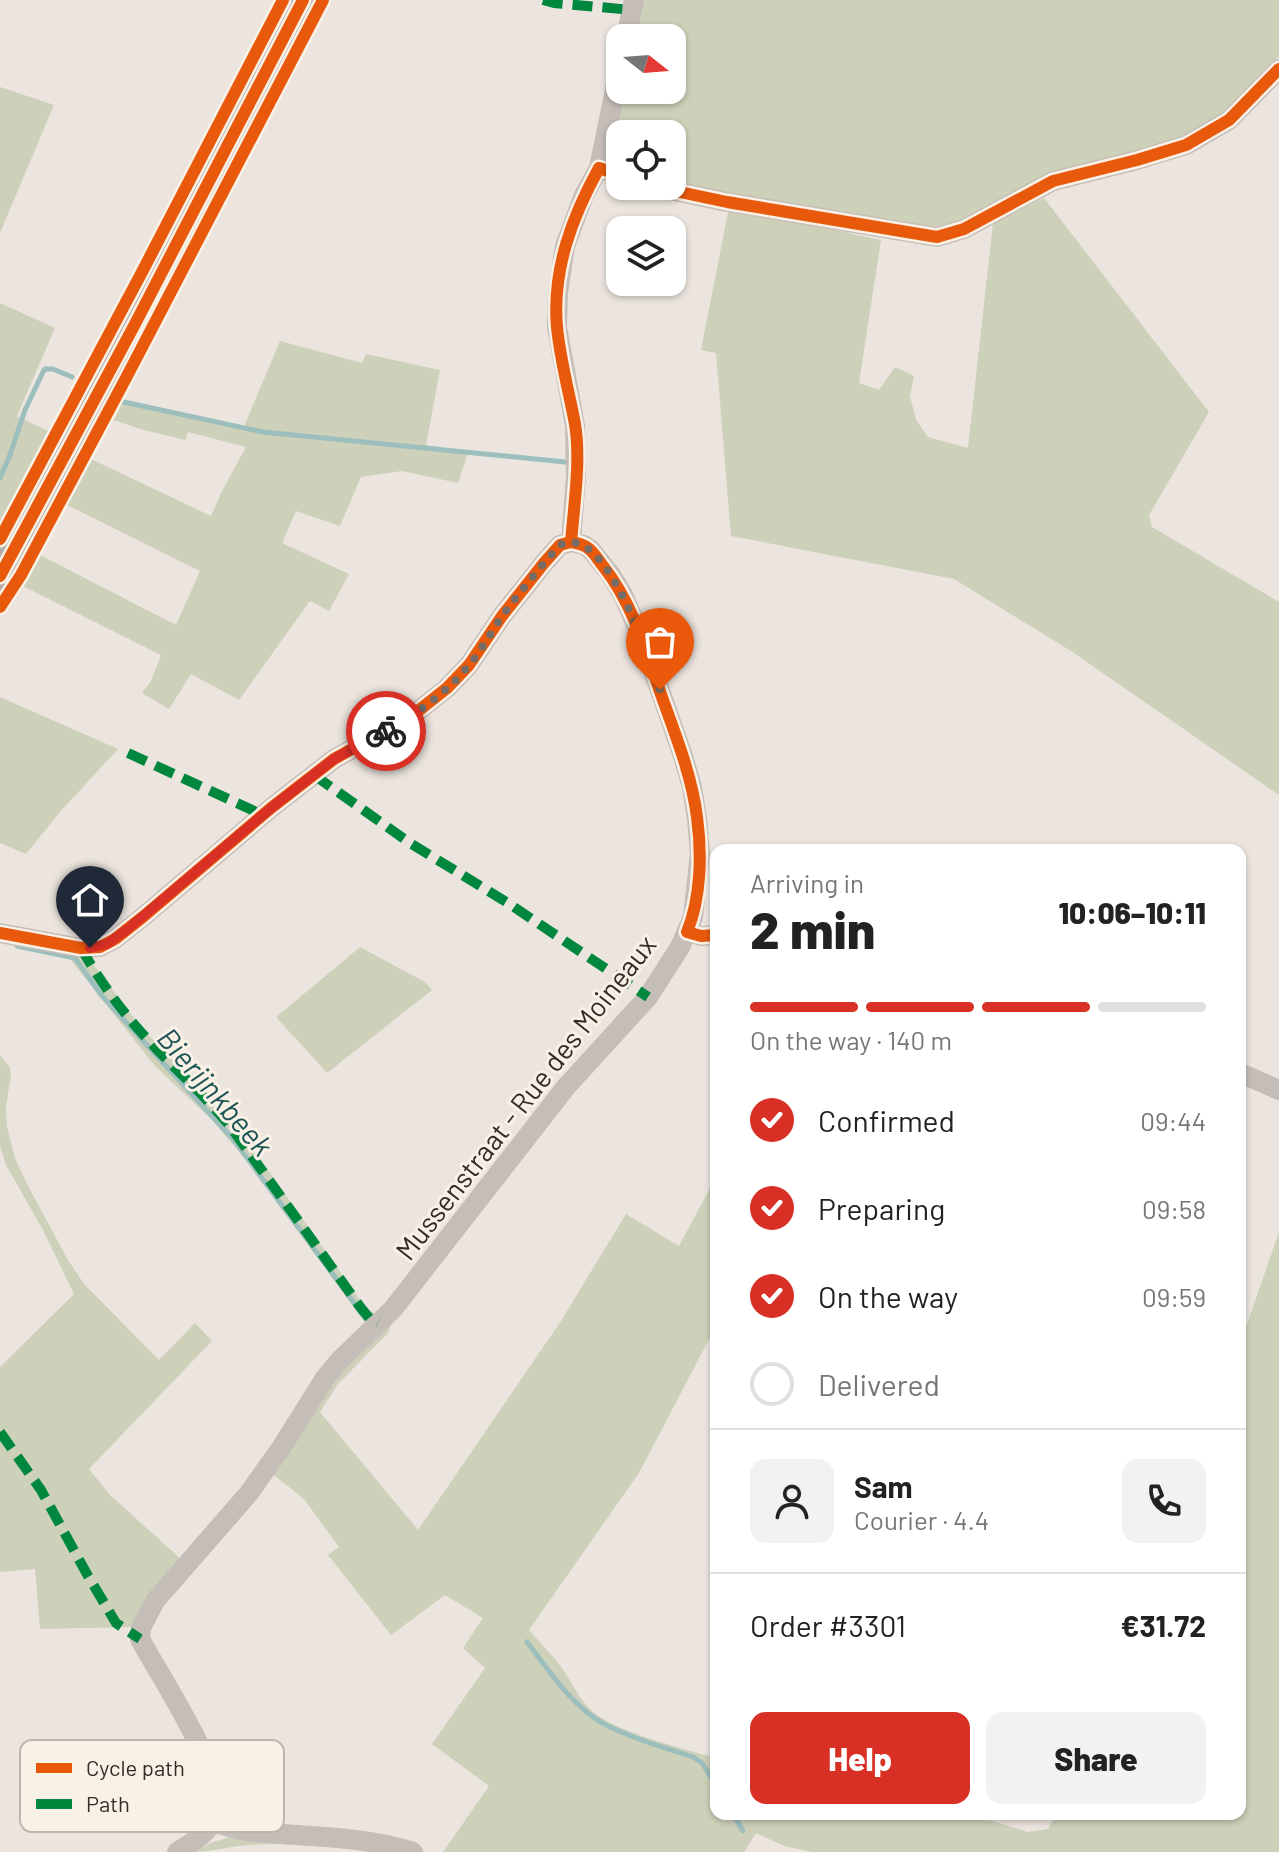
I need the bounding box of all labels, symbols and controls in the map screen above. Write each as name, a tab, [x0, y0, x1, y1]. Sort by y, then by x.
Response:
north arrow	[606, 24, 686, 104]
map controls	[606, 24, 686, 296]
button: locate	[606, 120, 686, 200]
button: layers	[606, 216, 686, 296]
pin	[626, 608, 694, 690]
icon: bag	[638, 620, 682, 664]
courier	[346, 691, 426, 771]
icon: bike	[364, 709, 408, 753]
pin	[56, 866, 124, 948]
text: Arriving in	[750, 867, 864, 898]
icon: home	[68, 878, 112, 922]
text: 10:06–10:11	[1058, 894, 1206, 930]
text: 2 min	[750, 897, 875, 959]
street label: Mussenstraat - Rue des Moineaux	[388, 928, 662, 1266]
water label: Bierijnkbeek	[151, 1020, 282, 1163]
text: On the way · 140 m	[750, 1024, 952, 1055]
icon: check	[750, 1098, 794, 1142]
text: Confirmed	[818, 1102, 955, 1138]
text: 09:44	[1140, 1105, 1206, 1136]
icon: check	[750, 1186, 794, 1230]
text: Preparing	[818, 1190, 945, 1226]
text: 09:58	[1142, 1193, 1206, 1224]
icon: check	[750, 1274, 794, 1318]
text: On the way	[818, 1278, 958, 1314]
text: 09:59	[1142, 1281, 1206, 1312]
text: Delivered	[818, 1366, 940, 1402]
button: person	[750, 1459, 834, 1543]
button: phone	[1122, 1459, 1206, 1543]
text: Sam	[854, 1468, 913, 1504]
text: Courier · 4.4	[854, 1504, 989, 1535]
text: Order #3301	[750, 1607, 906, 1643]
text: €31.72	[1120, 1607, 1206, 1643]
button: Help	[750, 1712, 970, 1804]
button: Share	[986, 1712, 1206, 1804]
legend	[20, 1740, 284, 1832]
text: Cycle path	[86, 1754, 185, 1780]
text: Path	[86, 1790, 130, 1816]

